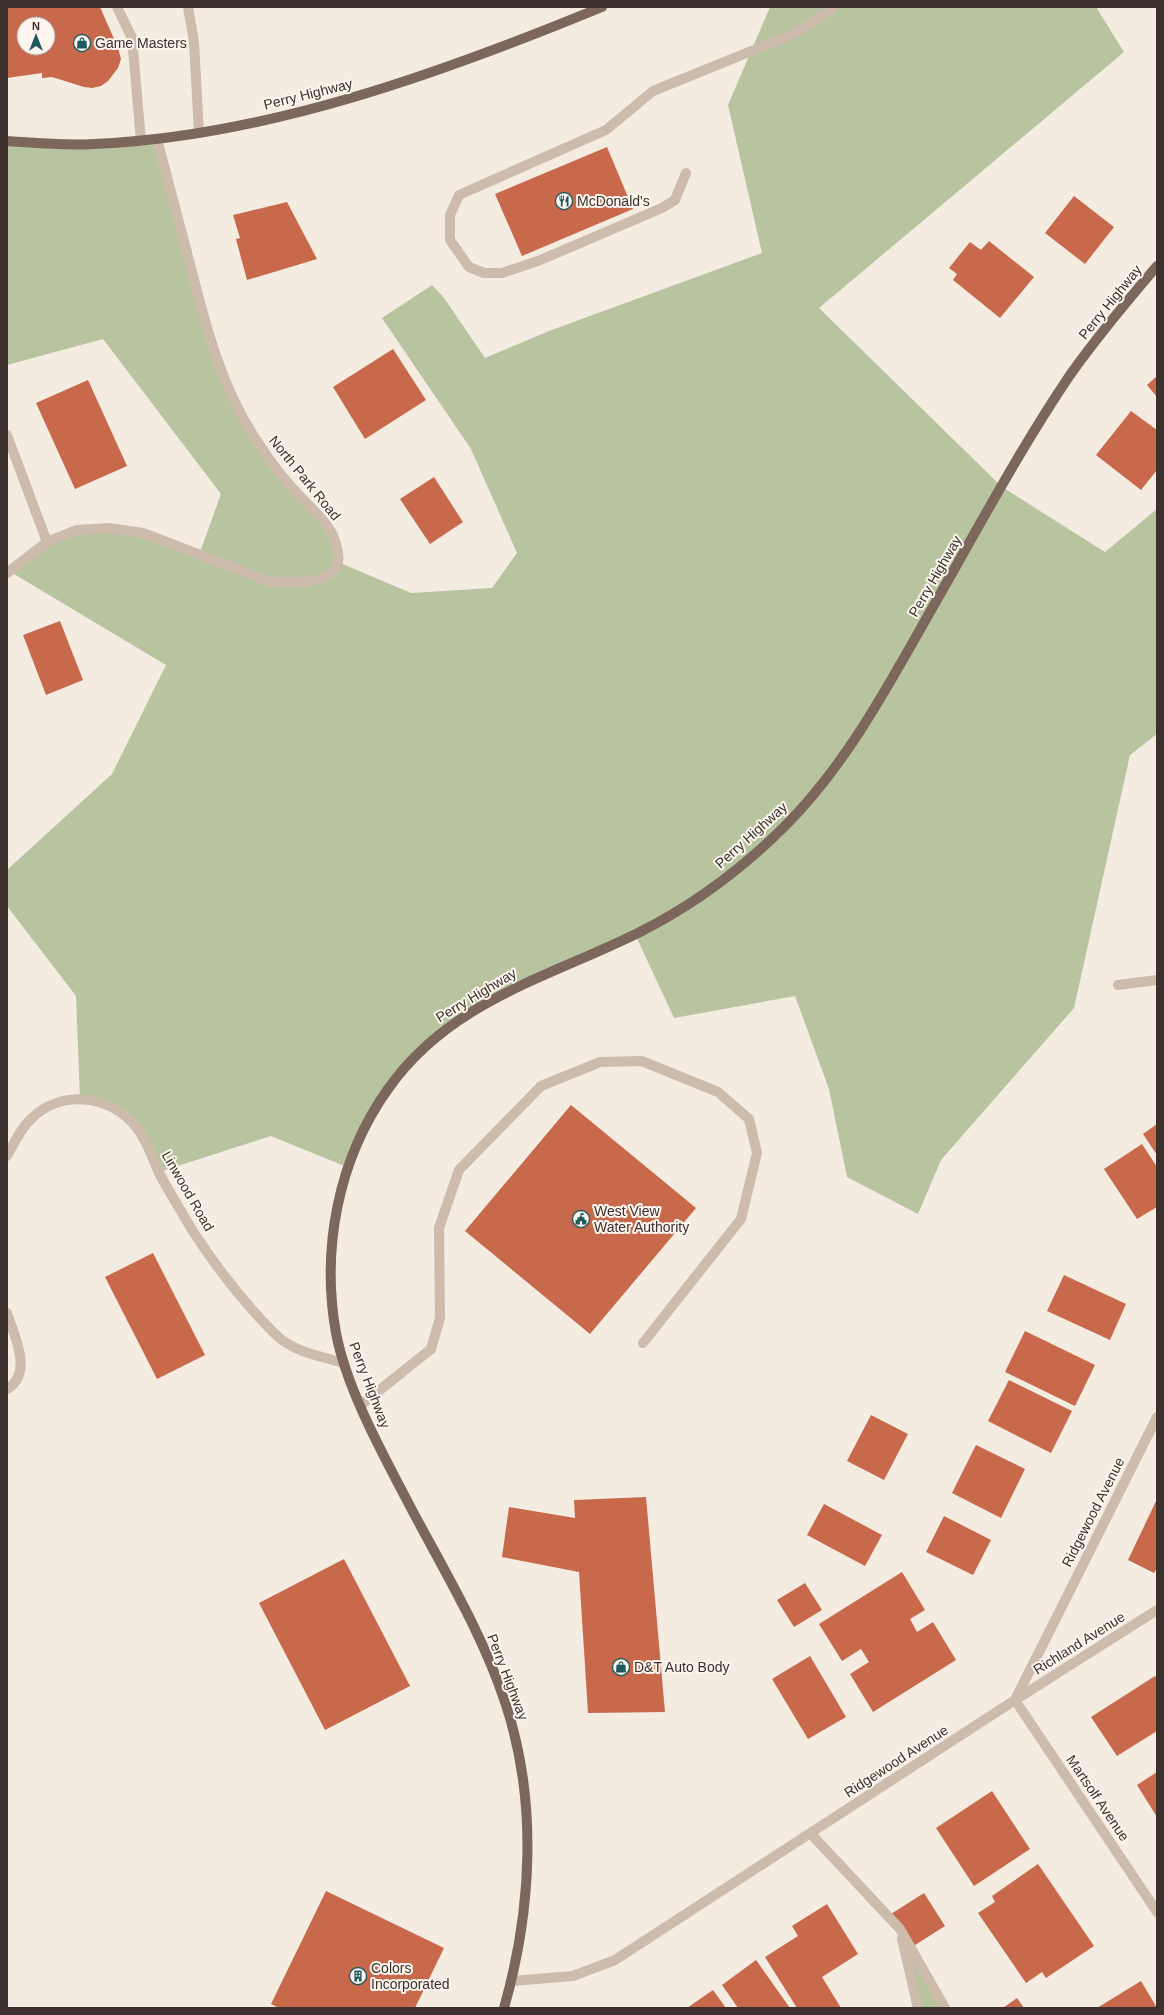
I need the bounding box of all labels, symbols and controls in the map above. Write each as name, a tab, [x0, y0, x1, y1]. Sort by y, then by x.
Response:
north arrow	[16, 16, 56, 56]
text: N	[32, 20, 40, 32]
shop icon: Game Masters	[72, 33, 92, 53]
place label: Game Masters	[95, 35, 187, 51]
street label: Perry Highway	[262, 75, 354, 113]
restaurant icon: McDonald's	[554, 191, 574, 211]
place label: McDonald's	[577, 193, 650, 209]
street label: Perry Highway	[1075, 262, 1145, 342]
street label: North Park Road	[266, 432, 344, 524]
street label: Perry Highway	[905, 533, 965, 619]
street label: Perry Highway	[712, 799, 790, 871]
street label: Perry Highway	[433, 965, 519, 1025]
street label: Linwood Road	[159, 1148, 217, 1234]
place label: West View Water Authority	[594, 1203, 689, 1235]
public building icon: West View Water Authority	[571, 1209, 591, 1229]
street label: Perry Highway	[346, 1340, 394, 1430]
street label: Ridgewood Avenue	[1059, 1455, 1128, 1569]
street label: Richland Avenue	[1030, 1608, 1128, 1678]
street label: Perry Highway	[484, 1632, 532, 1722]
shop icon: D&T Auto Body	[611, 1657, 631, 1677]
place label: D&T Auto Body	[634, 1659, 729, 1675]
street label: Ridgewood Avenue	[841, 1721, 951, 1800]
street label: Martsolf Avenue	[1063, 1752, 1133, 1844]
place label: Colors Incorporated	[371, 1960, 450, 1992]
building icon: Colors Incorporated	[348, 1966, 368, 1986]

